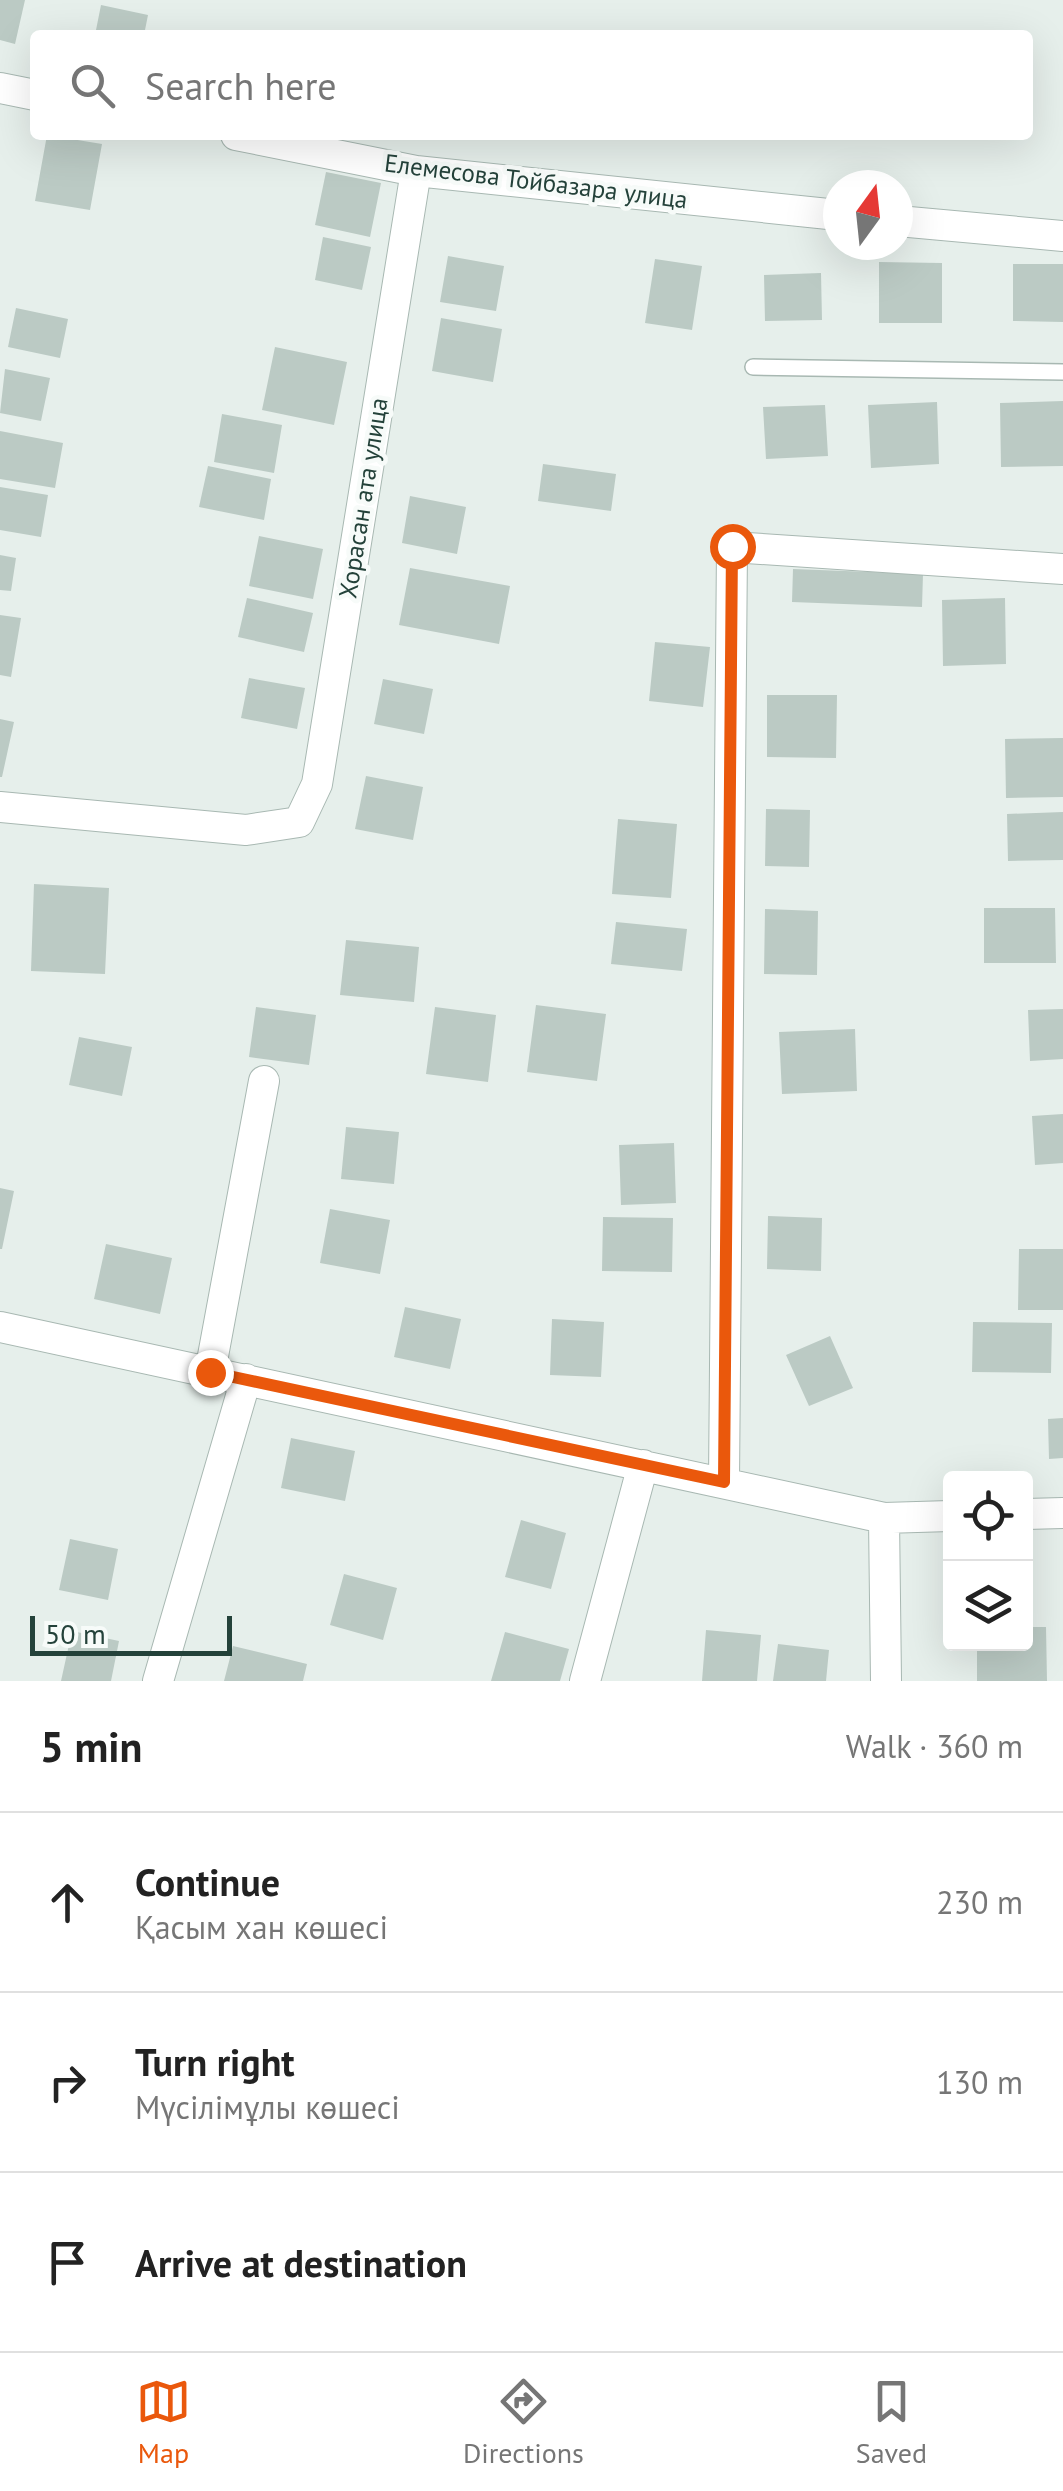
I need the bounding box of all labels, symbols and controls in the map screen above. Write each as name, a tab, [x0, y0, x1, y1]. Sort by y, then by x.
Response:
search box	[30, 30, 1033, 140]
icon: search	[65, 58, 120, 113]
text: Search here	[145, 61, 337, 110]
street label: Елемесова Тойбазара улица	[383, 147, 689, 215]
north arrow	[823, 170, 913, 260]
street label: Хорасан ата улица	[331, 395, 395, 601]
route start	[710, 524, 756, 570]
route end	[188, 1350, 234, 1396]
map controls	[943, 1471, 1033, 1651]
button: locate	[943, 1471, 1033, 1561]
button: layers	[943, 1561, 1033, 1651]
scale bar	[30, 1611, 232, 1656]
text: 50 m	[45, 1615, 106, 1652]
text: 5 min	[40, 1719, 142, 1774]
text: Walk · 360 m	[846, 1725, 1023, 1767]
text: Continue	[135, 1857, 280, 1906]
icon: ahead	[40, 1875, 95, 1930]
text: 230 m	[936, 1881, 1023, 1923]
text: Қасым хан көшесі	[135, 1906, 388, 1948]
text: Turn right	[135, 2037, 295, 2086]
icon: right	[40, 2055, 95, 2110]
text: 130 m	[936, 2061, 1023, 2103]
text: Мүсілімұлы көшесі	[135, 2086, 400, 2128]
icon: arrive	[40, 2235, 95, 2290]
text: Arrive at destination	[135, 2238, 467, 2287]
tab: Map	[136, 2374, 191, 2471]
tab: Directions	[463, 2374, 584, 2471]
tab: Saved	[856, 2374, 927, 2471]

